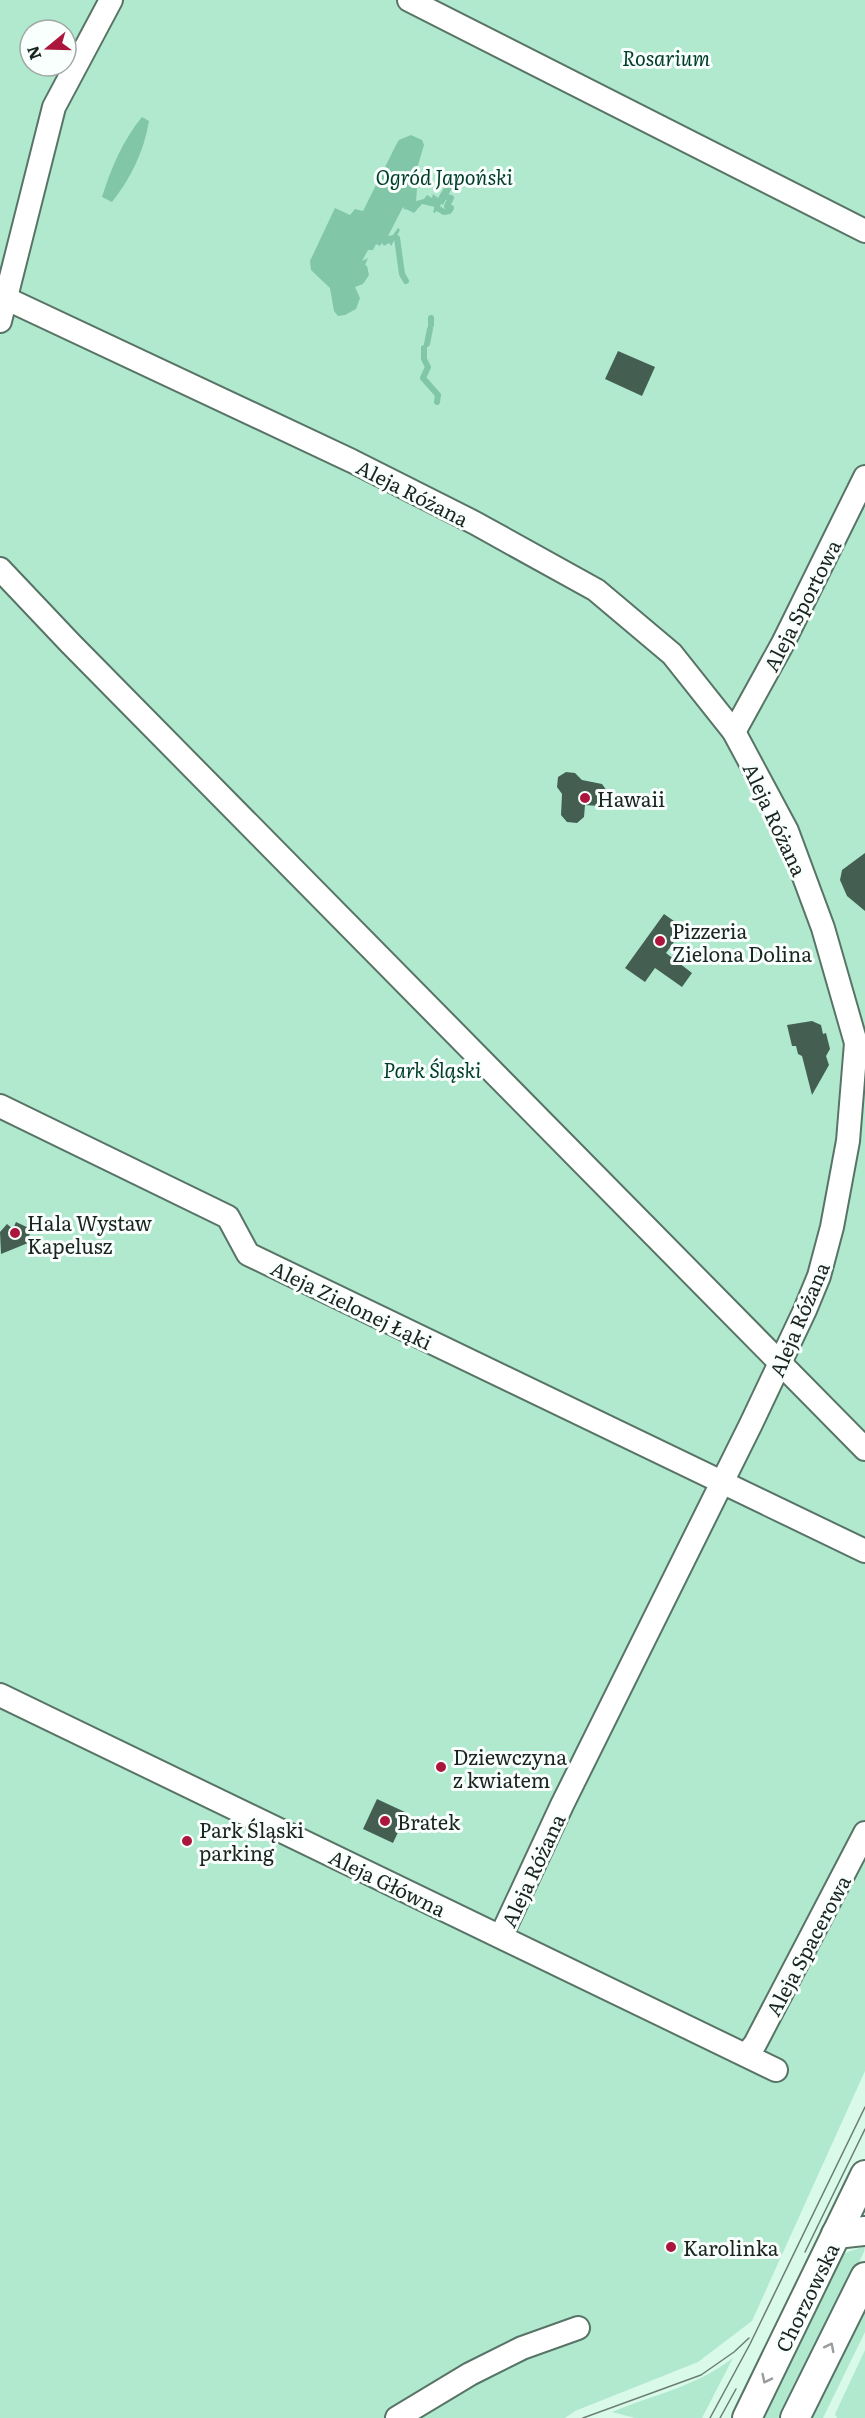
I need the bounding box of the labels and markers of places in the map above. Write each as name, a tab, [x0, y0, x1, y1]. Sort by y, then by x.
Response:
place label: Hawaii	[597, 783, 665, 813]
marker: Hawaii	[578, 791, 592, 805]
place label: Pizzeria Zielona Dolina	[672, 915, 812, 968]
marker: Pizzeria Zielona Dolina	[653, 934, 667, 948]
place label: Hala Wystaw Kapelusz	[27, 1207, 153, 1260]
marker: Hala Wystaw Kapelusz	[8, 1226, 22, 1240]
place label: Dziewczyna z kwiatem	[453, 1741, 567, 1794]
marker: Dziewczyna z kwiatem	[434, 1760, 448, 1774]
place label: Bratek	[397, 1806, 461, 1836]
place label: Park Śląski parking	[199, 1814, 304, 1867]
marker: Bratek	[378, 1814, 392, 1828]
marker: Park Śląski parking	[180, 1834, 194, 1848]
place label: Karolinka	[683, 2232, 779, 2262]
marker: Karolinka	[664, 2240, 678, 2254]

